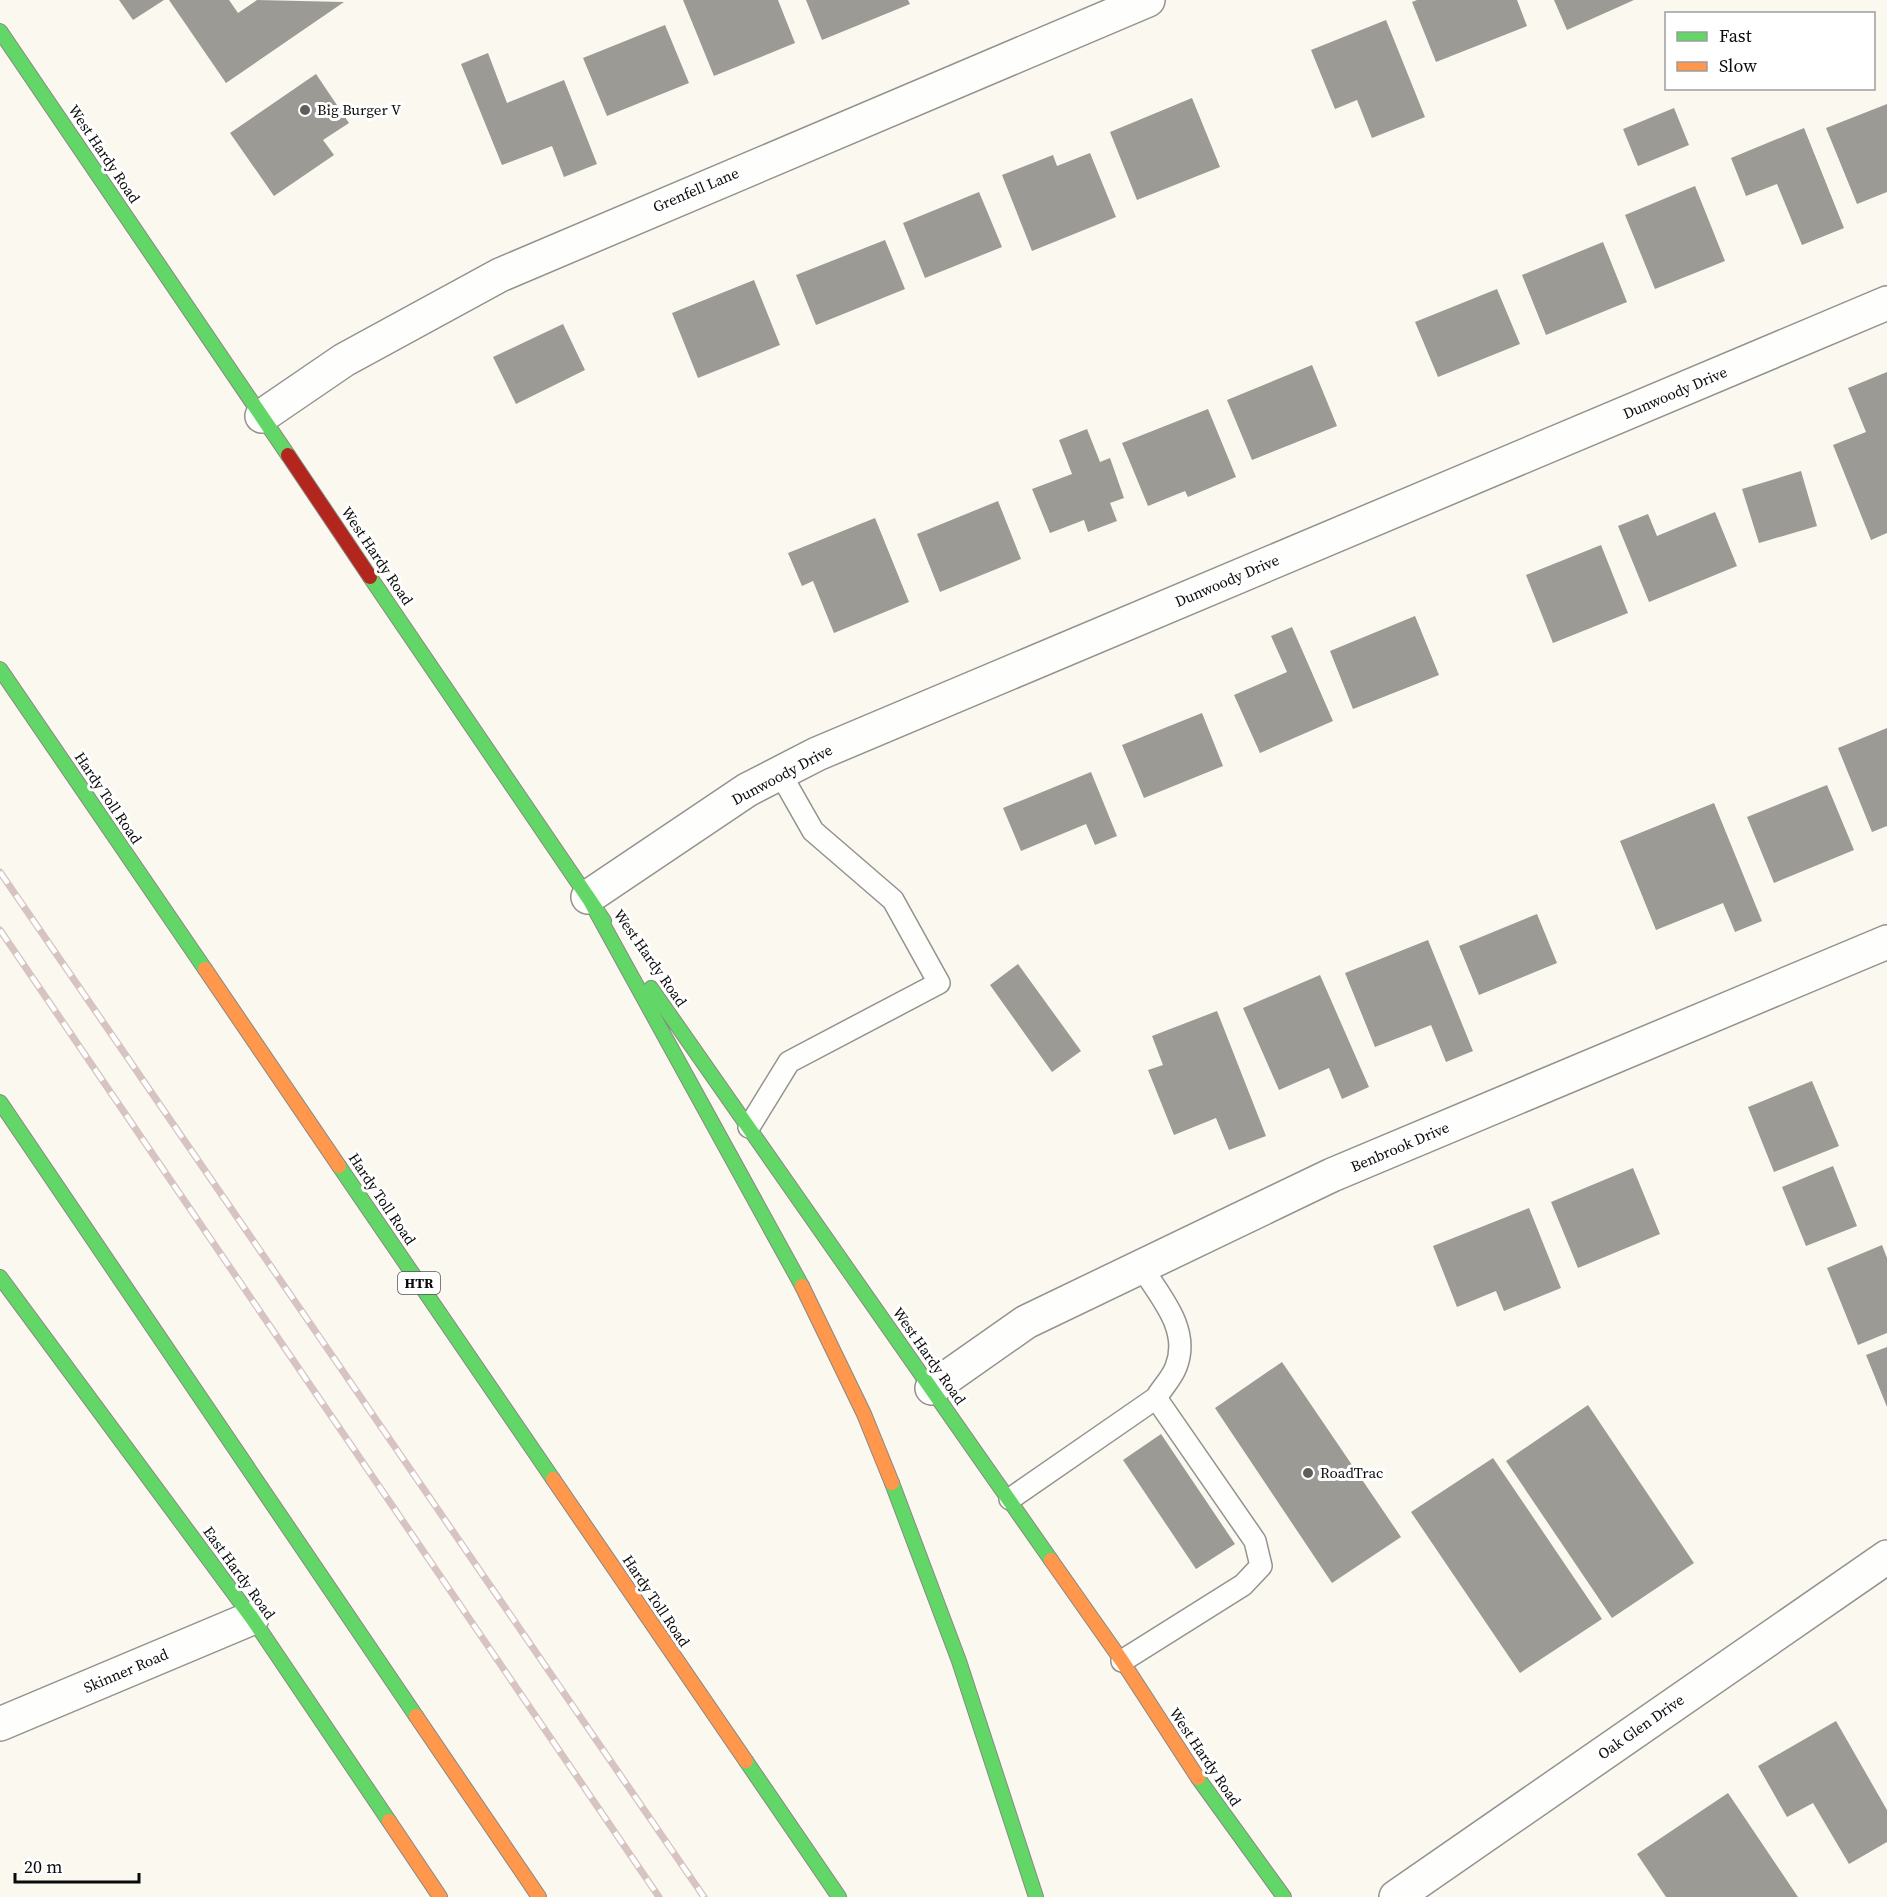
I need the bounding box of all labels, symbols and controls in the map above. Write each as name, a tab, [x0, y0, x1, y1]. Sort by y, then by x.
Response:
legend	[1665, 12, 1875, 90]
text: Fast	[1719, 23, 1752, 48]
text: Slow	[1719, 53, 1757, 78]
place label: Big Burger V	[317, 99, 401, 120]
street label: West Hardy Road	[64, 100, 145, 208]
marker: Big Burger V	[298, 103, 312, 117]
street label: Grenfell Lane	[650, 162, 742, 217]
street label: Dunwoody Drive	[1619, 361, 1730, 424]
street label: West Hardy Road	[337, 502, 418, 610]
street label: Dunwoody Drive	[1171, 549, 1282, 612]
street label: Dunwoody Drive	[728, 739, 836, 810]
street label: Hardy Toll Road	[70, 747, 147, 848]
street label: West Hardy Road	[609, 905, 692, 1011]
street label: Benbrook Drive	[1347, 1116, 1453, 1177]
street label: Hardy Toll Road	[344, 1148, 421, 1249]
road number: HTR	[398, 1272, 440, 1294]
street label: West Hardy Road	[888, 1303, 971, 1409]
place label: RoadTrac	[1320, 1462, 1383, 1483]
marker: RoadTrac	[1301, 1466, 1315, 1480]
street label: East Hardy Road	[198, 1522, 281, 1624]
street label: Hardy Toll Road	[618, 1550, 695, 1651]
street label: Skinner Road	[80, 1643, 172, 1698]
street label: Oak Glen Drive	[1593, 1689, 1688, 1764]
street label: West Hardy Road	[1165, 1703, 1246, 1811]
scale bar	[15, 1846, 140, 1884]
text: 20 m	[24, 1854, 62, 1879]

